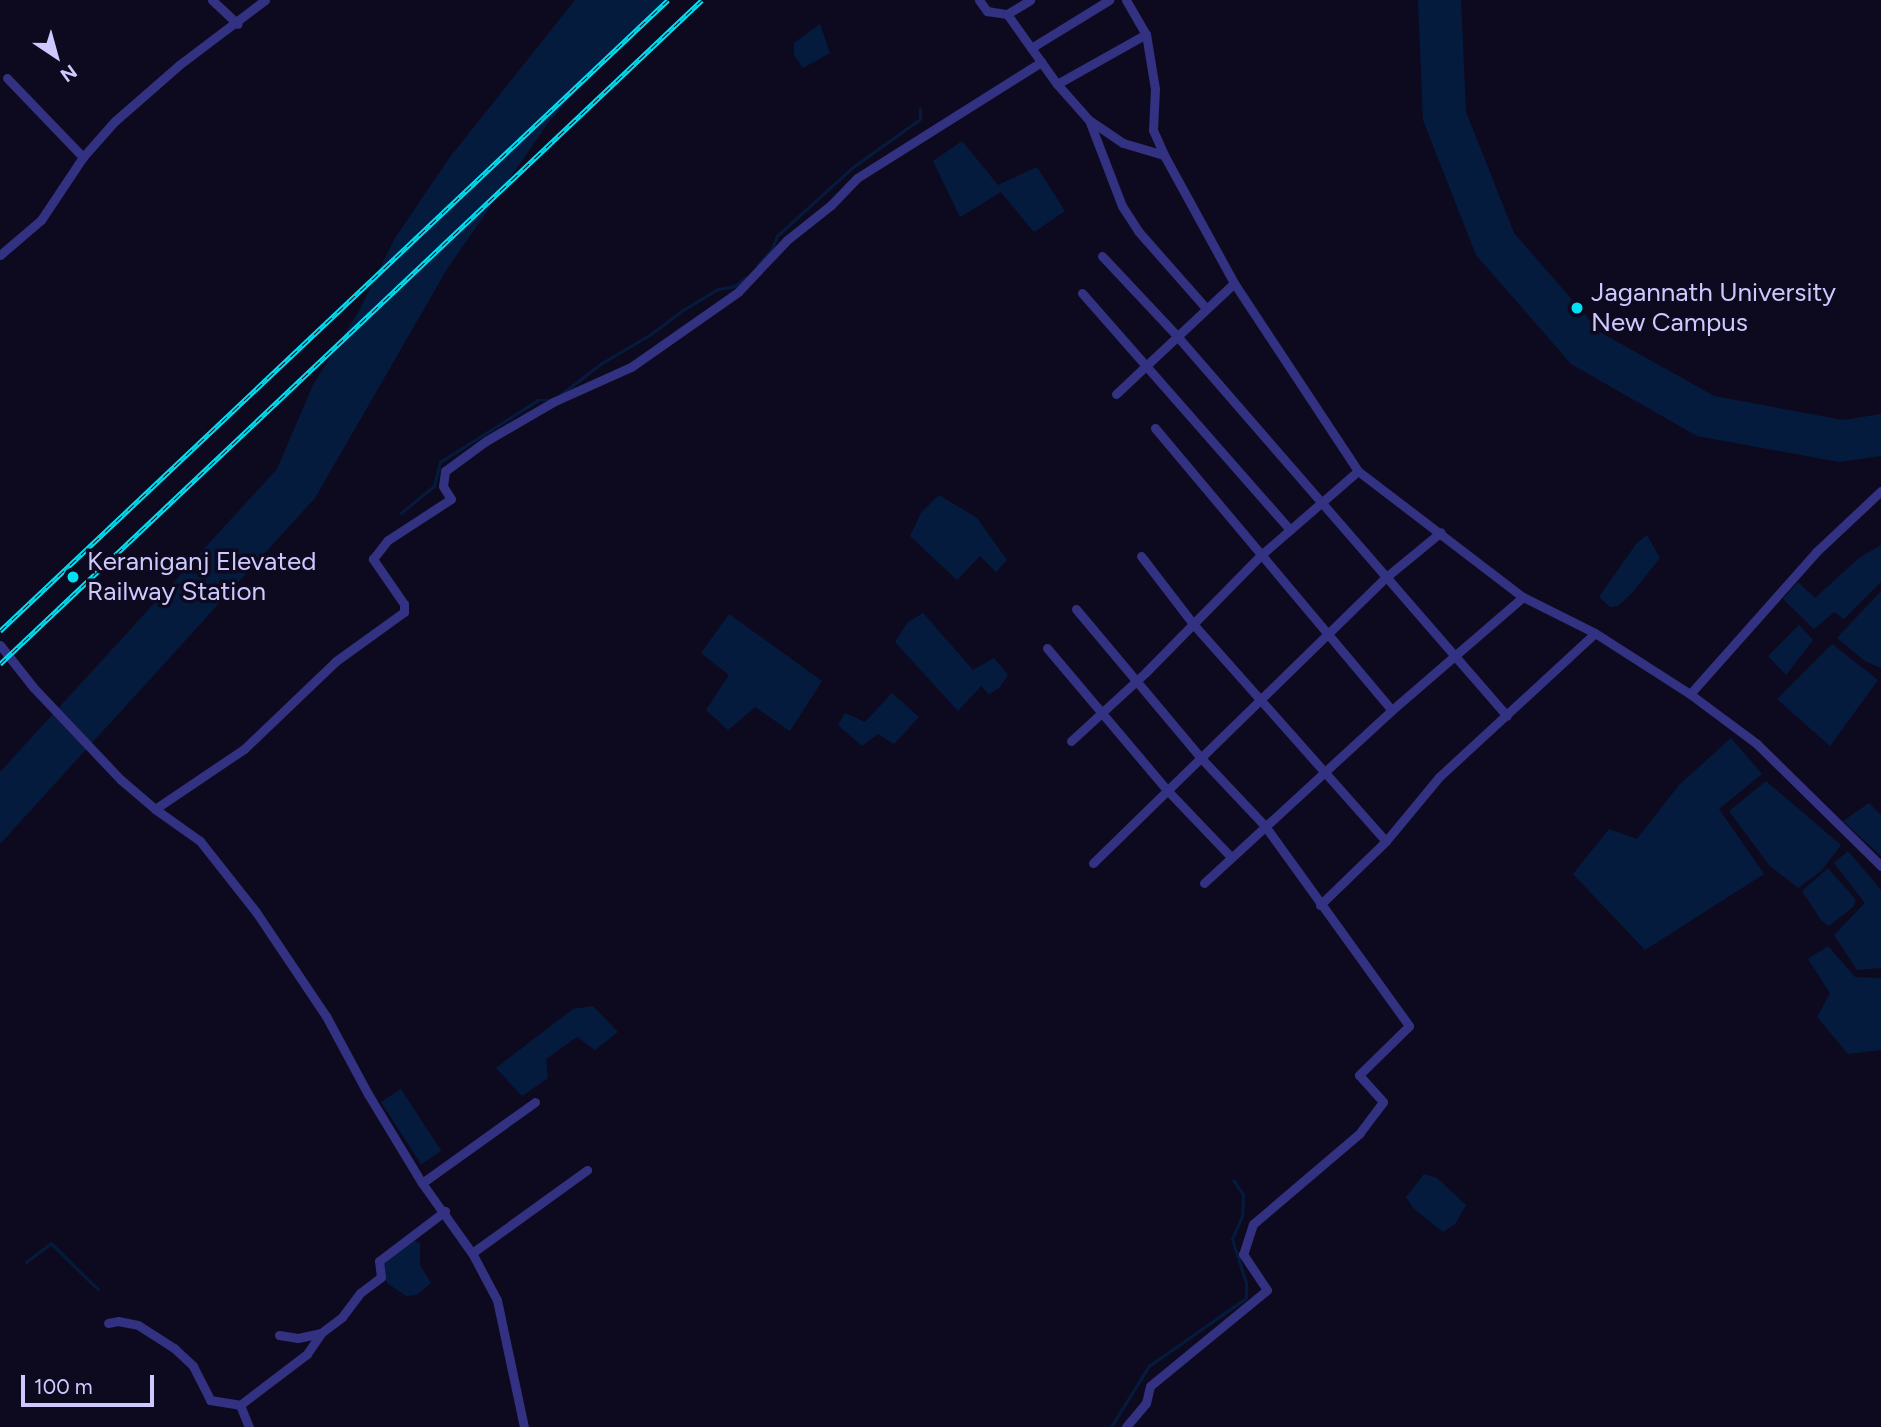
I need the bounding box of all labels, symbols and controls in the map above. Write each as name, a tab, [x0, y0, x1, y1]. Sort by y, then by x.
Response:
north arrow	[21, 21, 91, 91]
text: N	[56, 60, 81, 87]
place label: Jagannath University New Campus	[1591, 277, 1836, 338]
marker: Jagannath University New Campus	[1569, 300, 1585, 316]
place label: Keraniganj Elevated Railway Station	[87, 546, 317, 608]
marker: Keraniganj Elevated Railway Station	[65, 569, 81, 585]
scale bar	[24, 1360, 158, 1404]
text: 100 m	[34, 1374, 93, 1399]

